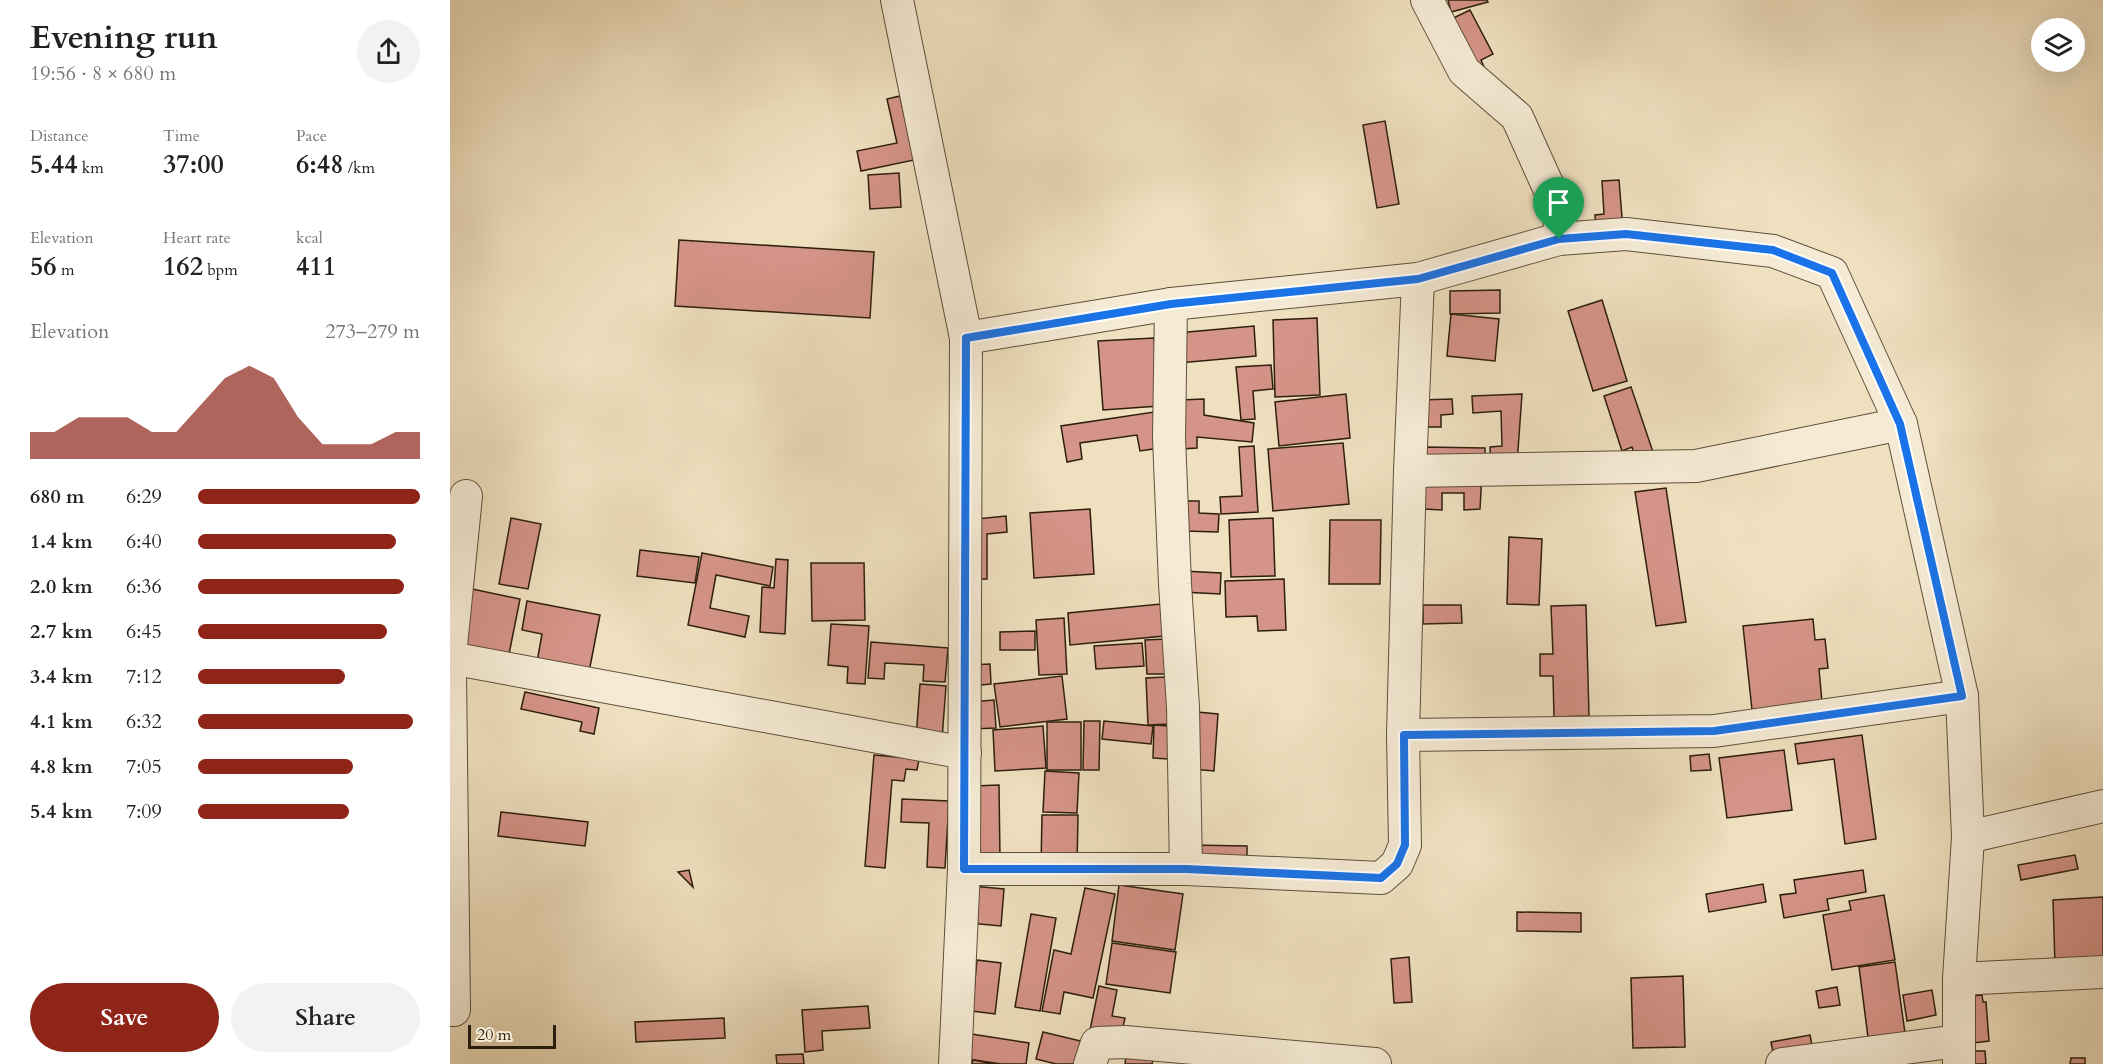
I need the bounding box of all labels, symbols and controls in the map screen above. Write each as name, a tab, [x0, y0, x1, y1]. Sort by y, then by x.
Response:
text: Evening run	[30, 15, 218, 60]
map controls	[2031, 18, 2085, 72]
button: layers	[2031, 18, 2085, 72]
button: share	[357, 20, 420, 83]
text: 19:56 · 8 × 680 m	[30, 60, 176, 87]
text: Distance	[30, 125, 88, 147]
text: Time	[163, 125, 200, 147]
text: Pace	[296, 125, 327, 147]
text: 5.44	[30, 147, 78, 182]
text: 37:00	[163, 147, 224, 182]
text: 6:48	[296, 147, 344, 182]
text: km	[78, 157, 104, 179]
text: /km	[344, 157, 375, 179]
pin	[1533, 177, 1584, 239]
icon: arrive	[1542, 186, 1575, 219]
text: Elevation	[30, 227, 94, 249]
text: Heart rate	[163, 227, 231, 249]
text: kcal	[296, 227, 323, 249]
text: 56	[30, 249, 57, 284]
text: 162	[163, 249, 203, 284]
text: 411	[296, 249, 336, 284]
text: m	[57, 259, 74, 281]
text: bpm	[203, 259, 238, 281]
text: Elevation	[30, 318, 109, 345]
text: 273–279 m	[325, 318, 420, 345]
text: 680 m	[30, 483, 85, 510]
text: 6:29	[126, 483, 162, 510]
text: 1.4 km	[30, 528, 93, 555]
text: 6:40	[126, 528, 162, 555]
text: 2.0 km	[30, 573, 93, 600]
text: 6:36	[126, 573, 162, 600]
text: 2.7 km	[30, 618, 93, 645]
text: 6:45	[126, 618, 162, 645]
text: 3.4 km	[30, 663, 93, 690]
text: 7:12	[126, 663, 162, 690]
text: 4.1 km	[30, 708, 93, 735]
text: 6:32	[126, 708, 162, 735]
text: 4.8 km	[30, 753, 93, 780]
text: 7:05	[126, 753, 162, 780]
text: 5.4 km	[30, 798, 93, 825]
text: 7:09	[126, 798, 162, 825]
button: Save	[30, 983, 219, 1052]
button: Share	[231, 983, 420, 1052]
scale bar	[468, 1022, 556, 1050]
text: 20 m	[477, 1024, 511, 1046]

